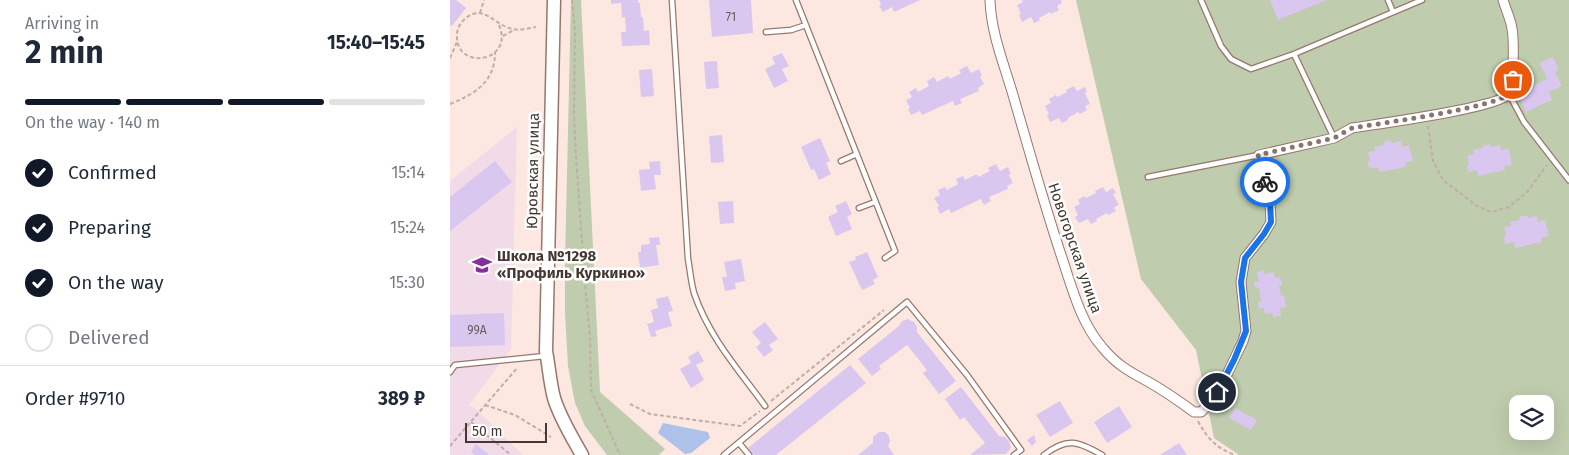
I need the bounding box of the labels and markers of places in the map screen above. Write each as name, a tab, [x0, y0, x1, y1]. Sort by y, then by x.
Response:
pin	[1492, 59, 1534, 101]
place label: Школа №1298 «Профиль Куркино»	[497, 247, 645, 282]
school or university icon: Школа №1298 «Профиль Куркино»	[471, 254, 493, 276]
pin	[1196, 371, 1238, 413]

